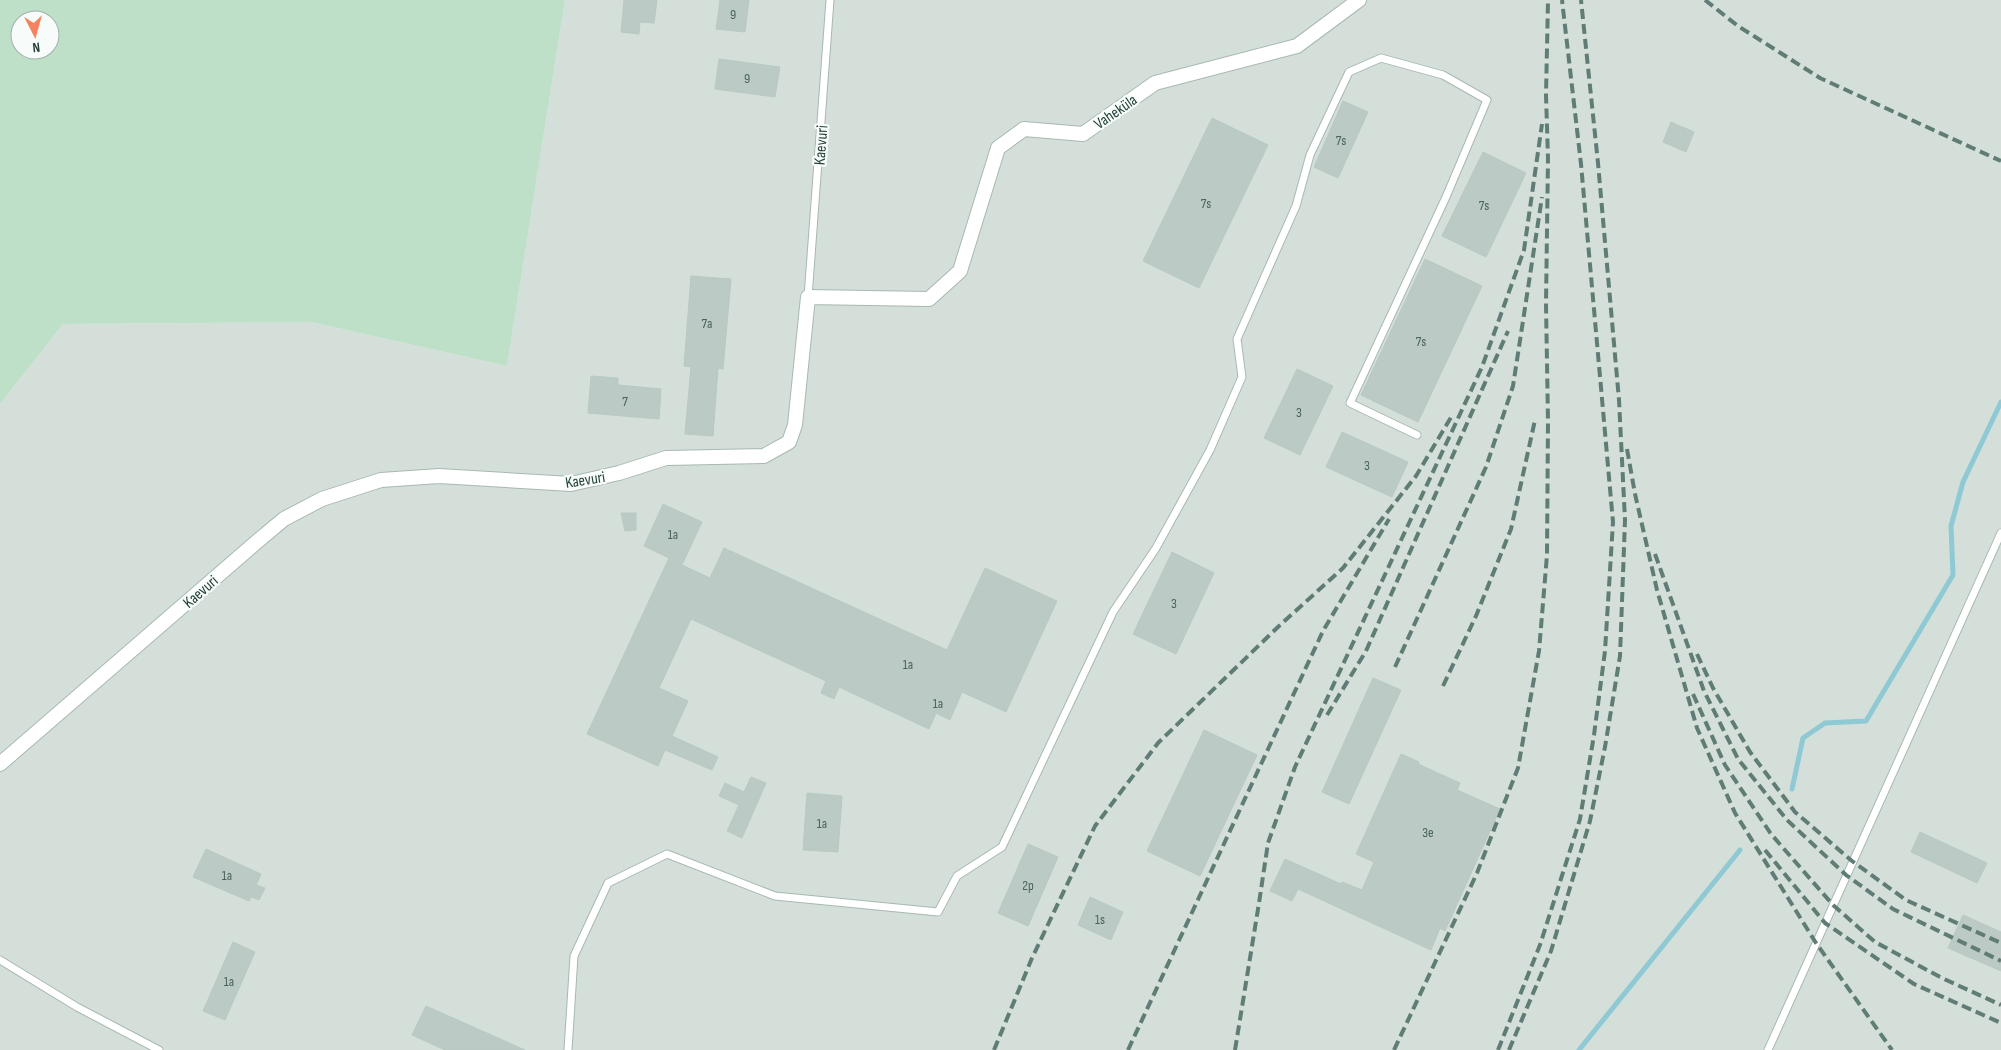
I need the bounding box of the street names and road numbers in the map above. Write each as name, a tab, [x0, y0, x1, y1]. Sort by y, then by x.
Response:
street label: Vaheküla	[1091, 91, 1141, 134]
street label: Kaevuri	[811, 124, 832, 166]
street label: Kaevuri	[564, 468, 607, 493]
street label: Kaevuri	[180, 572, 222, 612]

